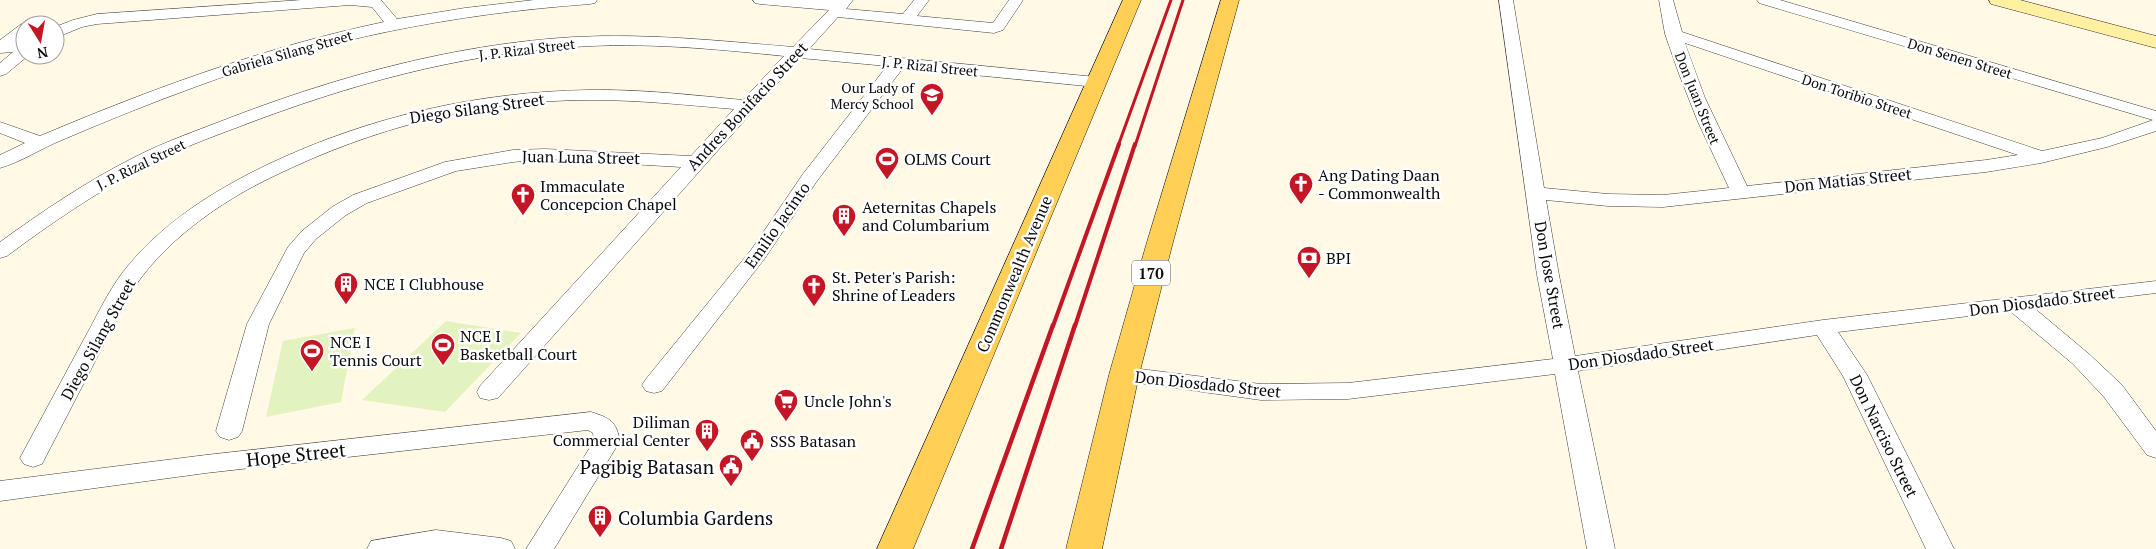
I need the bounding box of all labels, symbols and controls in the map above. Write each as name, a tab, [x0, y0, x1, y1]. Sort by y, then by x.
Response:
north arrow	[15, 15, 65, 65]
street label: Gabriela Silang Street	[219, 25, 355, 81]
street label: Don Senen Street	[1905, 33, 2015, 83]
street label: J. P. Rizal Street	[478, 34, 577, 64]
street label: Andres Bonifacio Street	[681, 37, 813, 175]
text: N	[35, 43, 50, 64]
street label: Don Juan Street	[1671, 49, 1726, 148]
street label: J. P. Rizal Street	[881, 51, 980, 81]
street label: Don Toribio Street	[1799, 69, 1915, 123]
place label: Our Lady of Mercy School	[831, 78, 915, 113]
school or university icon: Our Lady of Mercy School	[919, 82, 945, 116]
street label: Diego Silang Street	[408, 88, 546, 128]
street label: J. P. Rizal Street	[93, 134, 189, 194]
street label: Juan Luna Street	[522, 145, 640, 169]
sports icon: OLMS Court	[874, 146, 900, 180]
place label: OLMS Court	[904, 148, 991, 170]
street label: Don Matias Street	[1783, 162, 1913, 198]
place label: Ang Dating Daan - Commonwealth	[1318, 164, 1441, 204]
church icon: Ang Dating Daan - Commonwealth	[1288, 171, 1314, 205]
place label: Immaculate Concepcion Chapel	[540, 175, 677, 215]
street label: Emilio Jacinto	[739, 177, 815, 272]
church icon: Immaculate Concepcion Chapel	[510, 182, 536, 216]
street label: Commonwealth Avenue	[971, 192, 1057, 356]
place label: Aeternitas Chapels and Columbarium	[862, 196, 996, 236]
building icon: Aeternitas Chapels and Columbarium	[831, 203, 857, 237]
street label: Don Jose Street	[1530, 219, 1570, 331]
bank icon: BPI	[1296, 245, 1322, 279]
place label: BPI	[1326, 247, 1351, 269]
road number: 170	[1132, 260, 1170, 286]
place label: St. Peter's Parish: Shrine of Leaders	[832, 266, 956, 306]
building icon: NCE I Clubhouse	[333, 271, 359, 305]
place label: NCE I Clubhouse	[364, 273, 484, 295]
church icon: St. Peter's Parish: Shrine of Leaders	[801, 273, 827, 307]
street label: Diego Silang Street	[55, 274, 141, 404]
street label: Don Diosdado Street	[1968, 281, 2116, 321]
place label: NCE I Basketball Court	[460, 325, 577, 365]
place label: NCE I Tennis Court	[330, 331, 422, 371]
sports icon: NCE I Basketball Court	[430, 332, 456, 366]
street label: Don Diosdado Street	[1567, 333, 1715, 375]
sports icon: NCE I Tennis Court	[299, 338, 325, 372]
street label: Don Diosdado Street	[1134, 365, 1282, 403]
street label: Don Narciso Street	[1845, 371, 1923, 501]
supermarket icon: Uncle John's	[773, 388, 799, 422]
place label: Uncle John's	[804, 390, 892, 412]
place label: Diliman Commercial Center	[553, 411, 691, 451]
building icon: Diliman Commercial Center	[694, 418, 720, 452]
public building icon: SSS Batasan	[739, 428, 765, 462]
place label: SSS Batasan	[770, 430, 857, 452]
street label: Hope Street	[245, 436, 347, 472]
public building icon: Pagibig Batasan	[718, 453, 744, 487]
place label: Pagibig Batasan	[580, 454, 714, 479]
building icon: Columbia Gardens	[587, 504, 613, 538]
place label: Columbia Gardens	[618, 505, 773, 530]

